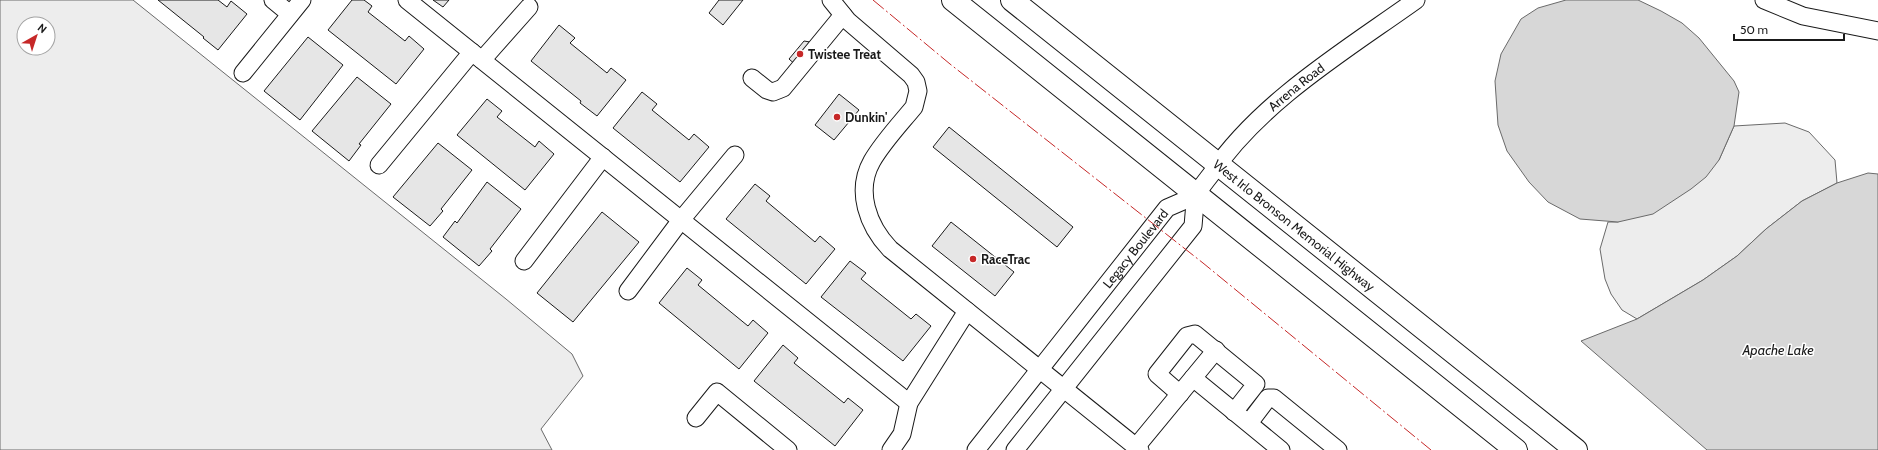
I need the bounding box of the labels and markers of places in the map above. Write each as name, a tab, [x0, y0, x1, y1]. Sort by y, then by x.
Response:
place label: Twistee Treat	[808, 46, 881, 62]
marker: Twistee Treat	[795, 49, 805, 59]
place label: Dunkin'	[845, 109, 887, 125]
marker: Dunkin'	[832, 112, 842, 122]
place label: RaceTrac	[981, 251, 1030, 267]
marker: RaceTrac	[968, 254, 978, 264]

